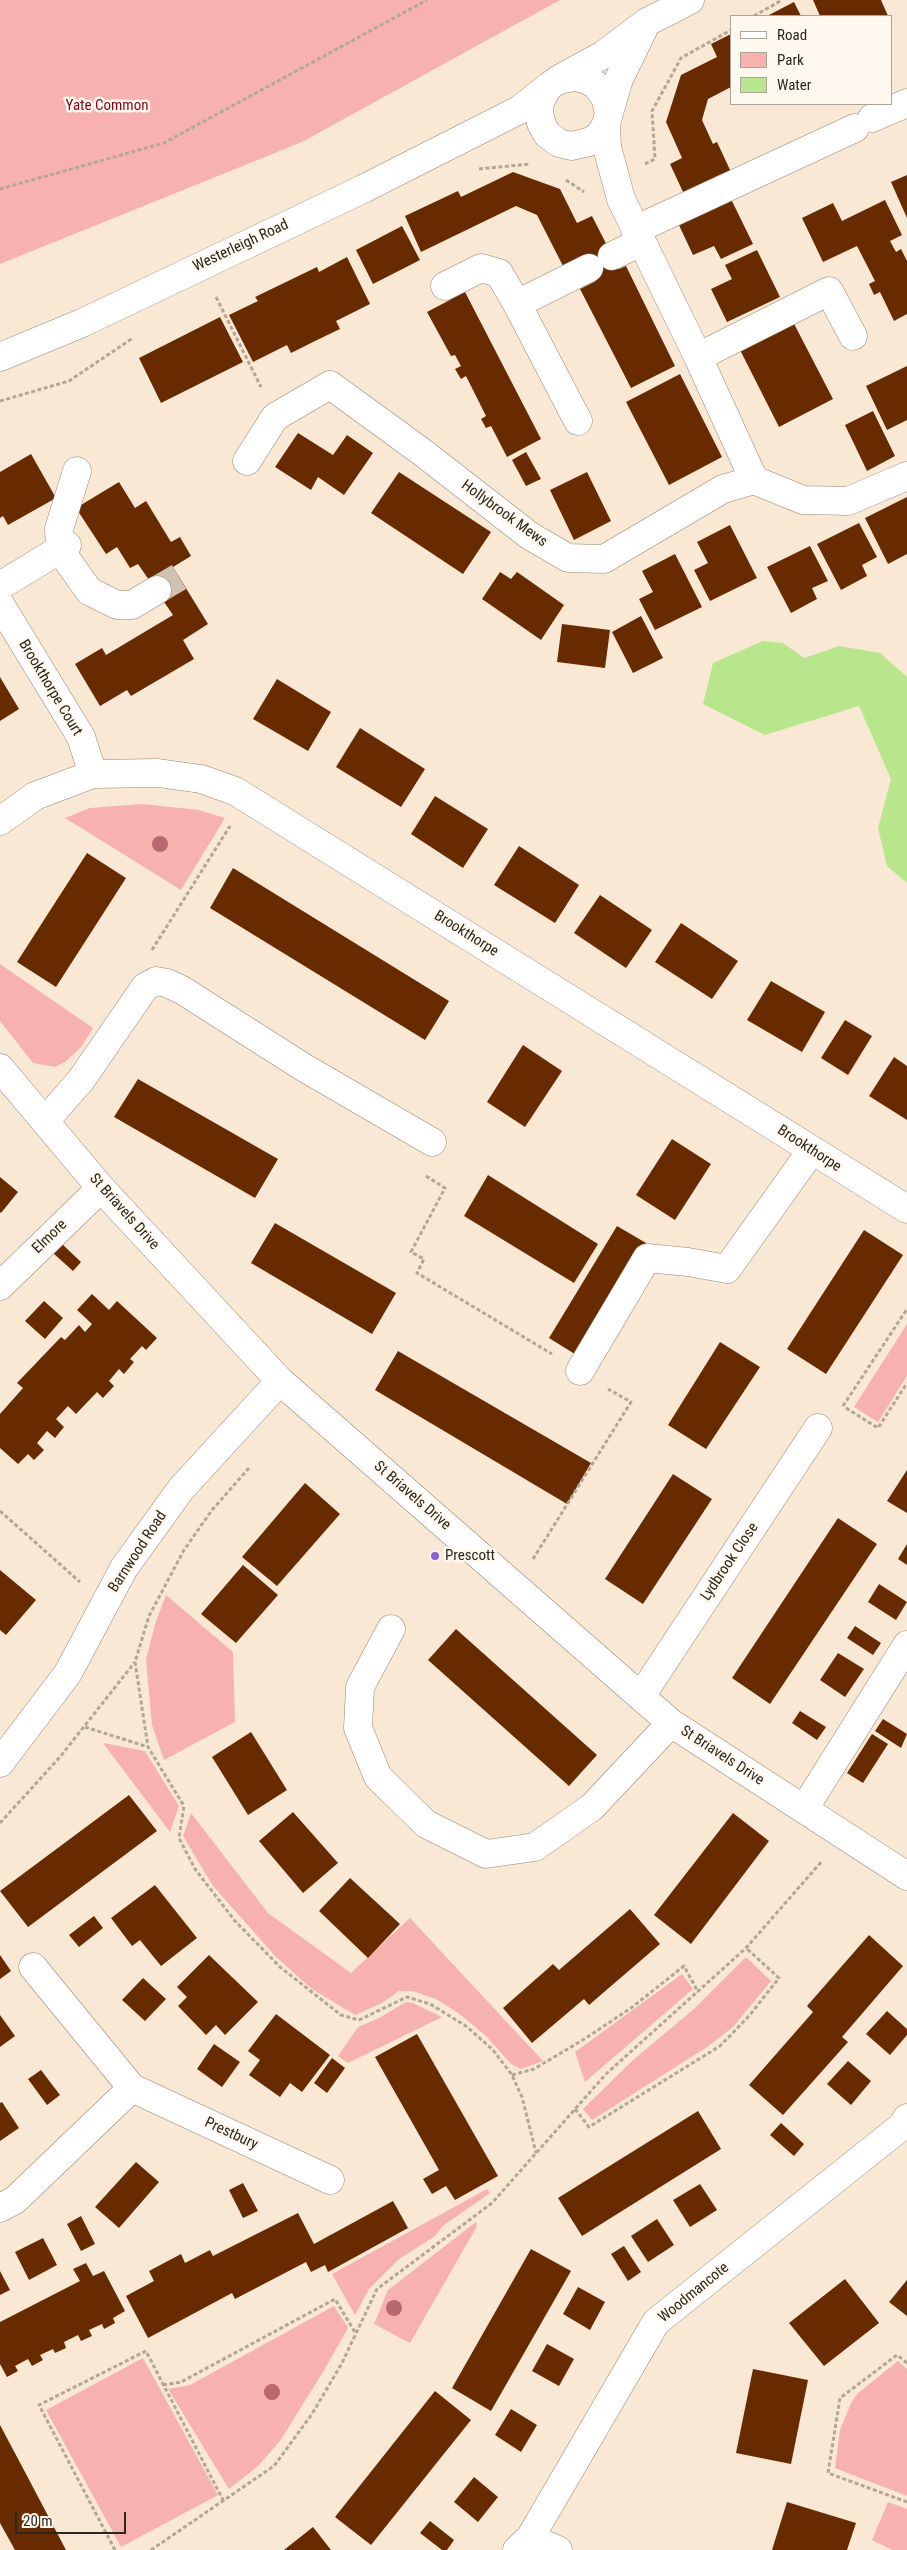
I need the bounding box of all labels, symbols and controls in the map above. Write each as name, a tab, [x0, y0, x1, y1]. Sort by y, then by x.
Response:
legend	[730, 15, 892, 105]
text: Road	[777, 26, 807, 44]
text: Park	[777, 51, 804, 69]
text: Water	[777, 76, 811, 94]
park label: Yate Common	[66, 97, 148, 115]
street label: Westerleigh Road	[190, 216, 292, 276]
street label: Hollybrook Mews	[457, 477, 551, 551]
street label: Brookthorpe Court	[14, 637, 86, 739]
street label: Brookthorpe	[430, 907, 502, 961]
street label: Brookthorpe	[774, 1122, 844, 1176]
street label: St Briavels Drive	[85, 1170, 163, 1254]
street label: Elmore	[29, 1216, 71, 1258]
street label: St Briavels Drive	[370, 1458, 454, 1534]
street label: Barnwood Road	[105, 1508, 171, 1596]
street label: Lydbrook Close	[697, 1520, 763, 1604]
place label: Prescott	[445, 1547, 495, 1565]
marker: Prescott	[429, 1550, 441, 1562]
street label: St Briavels Drive	[677, 1722, 767, 1790]
street label: Prestbury	[202, 2114, 260, 2154]
street label: Woodmancote	[655, 2259, 733, 2327]
scale bar	[18, 2502, 129, 2534]
text: 20 m	[23, 2512, 53, 2530]

